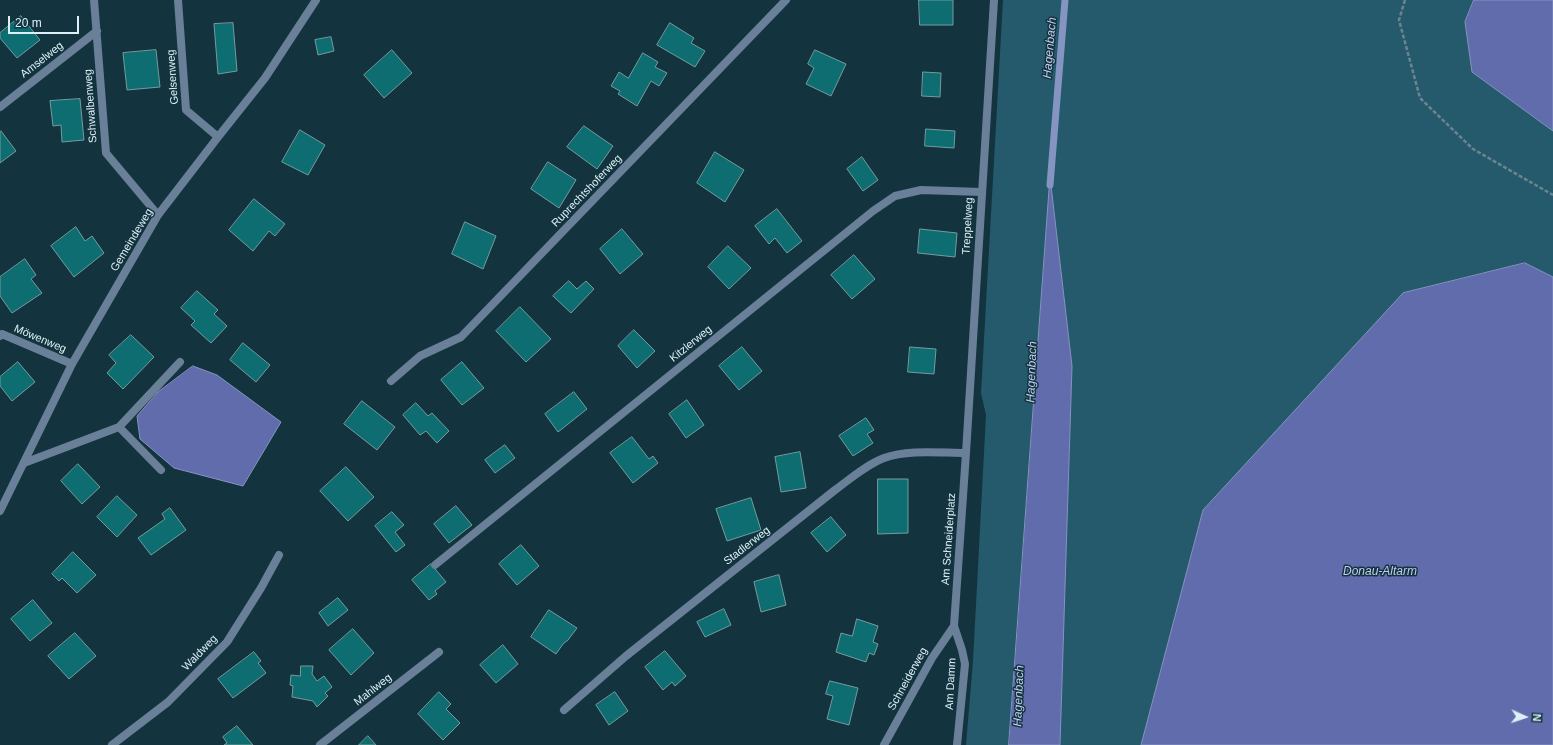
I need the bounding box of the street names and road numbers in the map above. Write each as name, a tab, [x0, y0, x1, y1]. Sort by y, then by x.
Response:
street label: Amselweg	[18, 39, 66, 81]
street label: Gelsenweg	[164, 49, 182, 105]
street label: Schwalbenweg	[82, 69, 100, 143]
street label: Ruprechtshoferweg	[549, 152, 625, 230]
street label: Treppelweg	[960, 197, 976, 255]
street label: Gemeindeweg	[108, 206, 156, 274]
street label: Möwenweg	[12, 322, 68, 356]
street label: Kitzlerweg	[667, 323, 715, 365]
street label: Am Schneiderplatz	[939, 492, 959, 586]
street label: Stadlerweg	[721, 524, 773, 568]
street label: Waldweg	[180, 632, 220, 674]
street label: Schneiderweg	[885, 645, 931, 713]
street label: Am Damm	[943, 658, 959, 710]
street label: Mahlweg	[352, 671, 394, 709]

